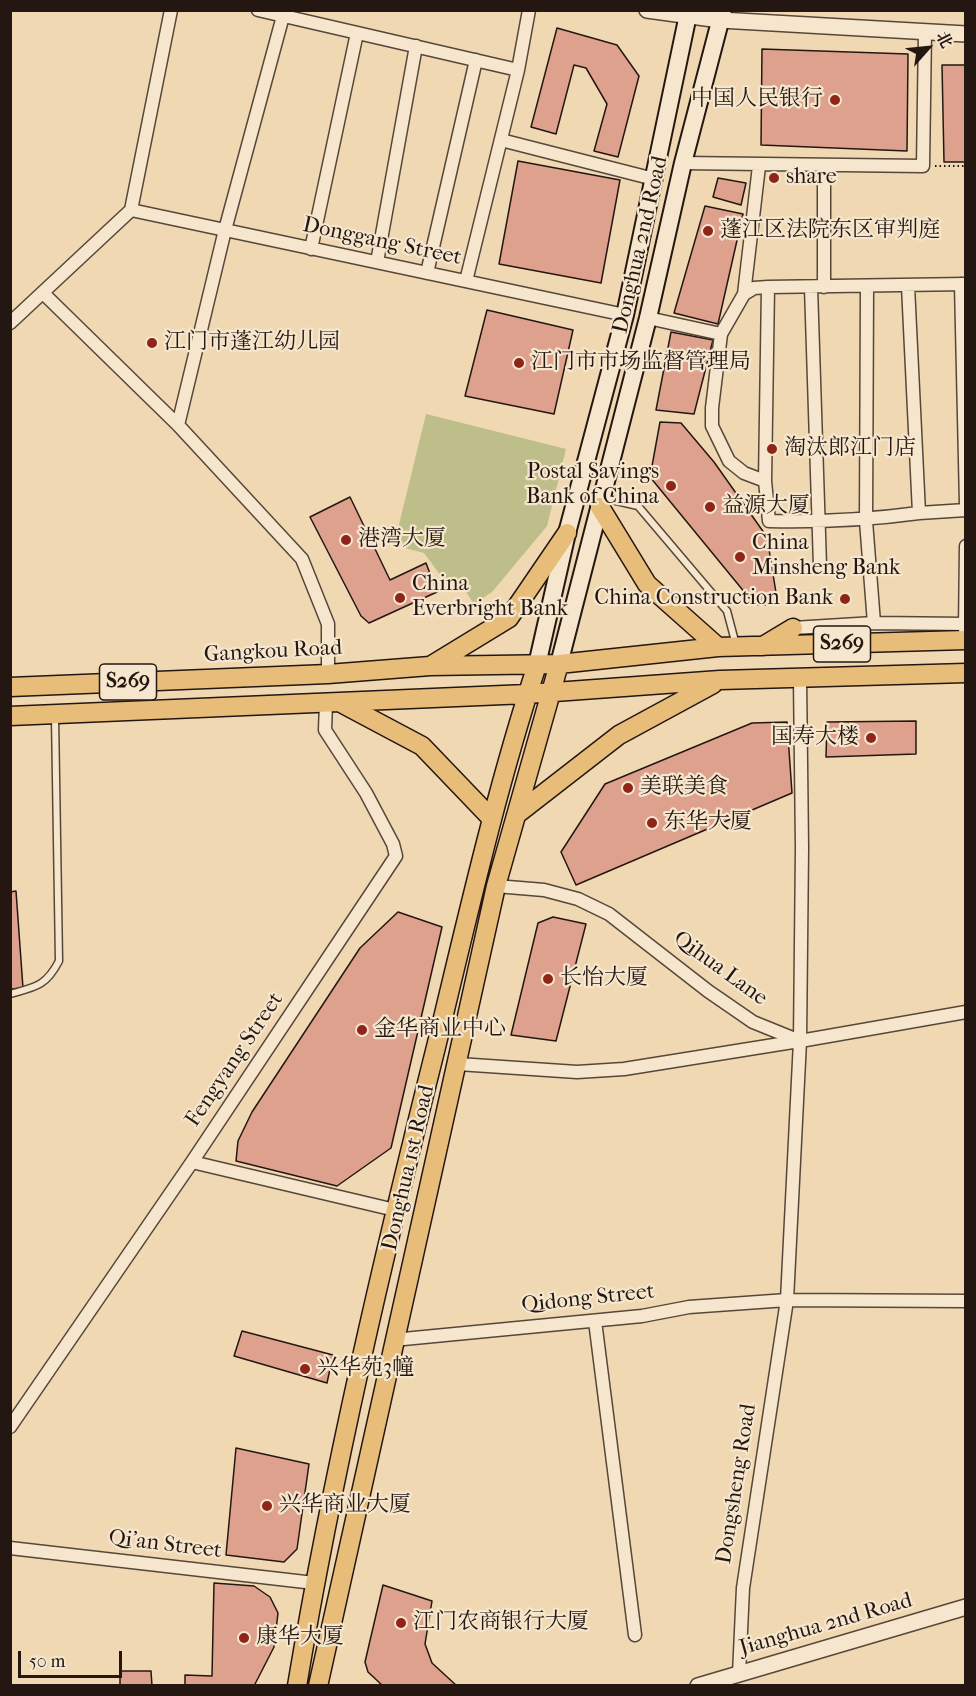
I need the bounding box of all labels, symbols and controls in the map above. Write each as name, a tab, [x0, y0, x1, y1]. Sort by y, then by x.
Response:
north arrow	[898, 18, 958, 78]
text: 北	[932, 28, 957, 51]
place label: 中国人民银行	[691, 87, 823, 113]
marker: 中国人民银行	[828, 93, 842, 107]
street label: Donghua 2nd Road	[608, 154, 674, 336]
place label: share	[786, 165, 837, 191]
marker: share	[767, 171, 781, 185]
street label: Donggang Street	[300, 212, 464, 272]
place label: 蓬江区法院东区审判庭	[720, 218, 940, 244]
marker: 蓬江区法院东区审判庭	[701, 224, 715, 238]
place label: 江门市蓬江幼儿园	[164, 330, 340, 356]
marker: 江门市蓬江幼儿园	[145, 336, 159, 350]
place label: 江门市市场监督管理局	[531, 350, 751, 376]
marker: 江门市市场监督管理局	[512, 356, 526, 370]
place label: 淘汰郎江门店	[784, 436, 916, 462]
marker: 淘汰郎江门店	[765, 442, 779, 456]
place label: Postal Savings Bank of China	[526, 460, 659, 512]
marker: Postal Savings Bank of China	[664, 479, 678, 493]
place label: 益源大厦	[722, 494, 810, 520]
marker: 益源大厦	[703, 500, 717, 514]
place label: 港湾大厦	[358, 527, 446, 553]
place label: China Minsheng Bank	[752, 531, 900, 582]
marker: 港湾大厦	[339, 533, 353, 547]
marker: China Minsheng Bank	[733, 550, 747, 564]
place label: China Everbright Bank	[412, 572, 568, 624]
place label: China Construction Bank	[594, 586, 833, 612]
marker: China Everbright Bank	[393, 591, 407, 605]
marker: China Construction Bank	[838, 592, 852, 606]
road number: S269	[814, 626, 870, 662]
street label: Gangkou Road	[203, 635, 343, 669]
road number: S269	[100, 664, 156, 700]
place label: 国寿大楼	[771, 725, 859, 751]
marker: 国寿大楼	[864, 731, 878, 745]
place label: 美联美食	[640, 775, 728, 801]
marker: 美联美食	[621, 781, 635, 795]
place label: 东华大厦	[664, 810, 752, 836]
marker: 东华大厦	[645, 816, 659, 830]
street label: Qihua Lane	[668, 926, 772, 1012]
place label: 长怡大厦	[560, 966, 648, 992]
marker: 长怡大厦	[541, 972, 555, 986]
street label: Fengyang Street	[180, 988, 290, 1132]
place label: 金华商业中心	[374, 1017, 506, 1043]
marker: 金华商业中心	[355, 1023, 369, 1037]
street label: Donghua 1st Road	[377, 1083, 441, 1253]
street label: Qidong Street	[520, 1279, 656, 1319]
place label: 兴华苑3幢	[317, 1356, 414, 1382]
marker: 兴华苑3幢	[298, 1362, 312, 1376]
street label: Dongsheng Road	[711, 1402, 763, 1566]
place label: 兴华商业大厦	[279, 1493, 411, 1519]
marker: 兴华商业大厦	[260, 1499, 274, 1513]
street label: Qi'an Street	[107, 1525, 223, 1565]
street label: Jianghua 2nd Road	[737, 1588, 915, 1662]
place label: 江门农商银行大厦	[413, 1610, 589, 1636]
marker: 江门农商银行大厦	[394, 1616, 408, 1630]
place label: 康华大厦	[256, 1625, 344, 1651]
marker: 康华大厦	[237, 1631, 251, 1645]
scale bar	[21, 1639, 124, 1677]
text: 50 m	[29, 1651, 65, 1672]

